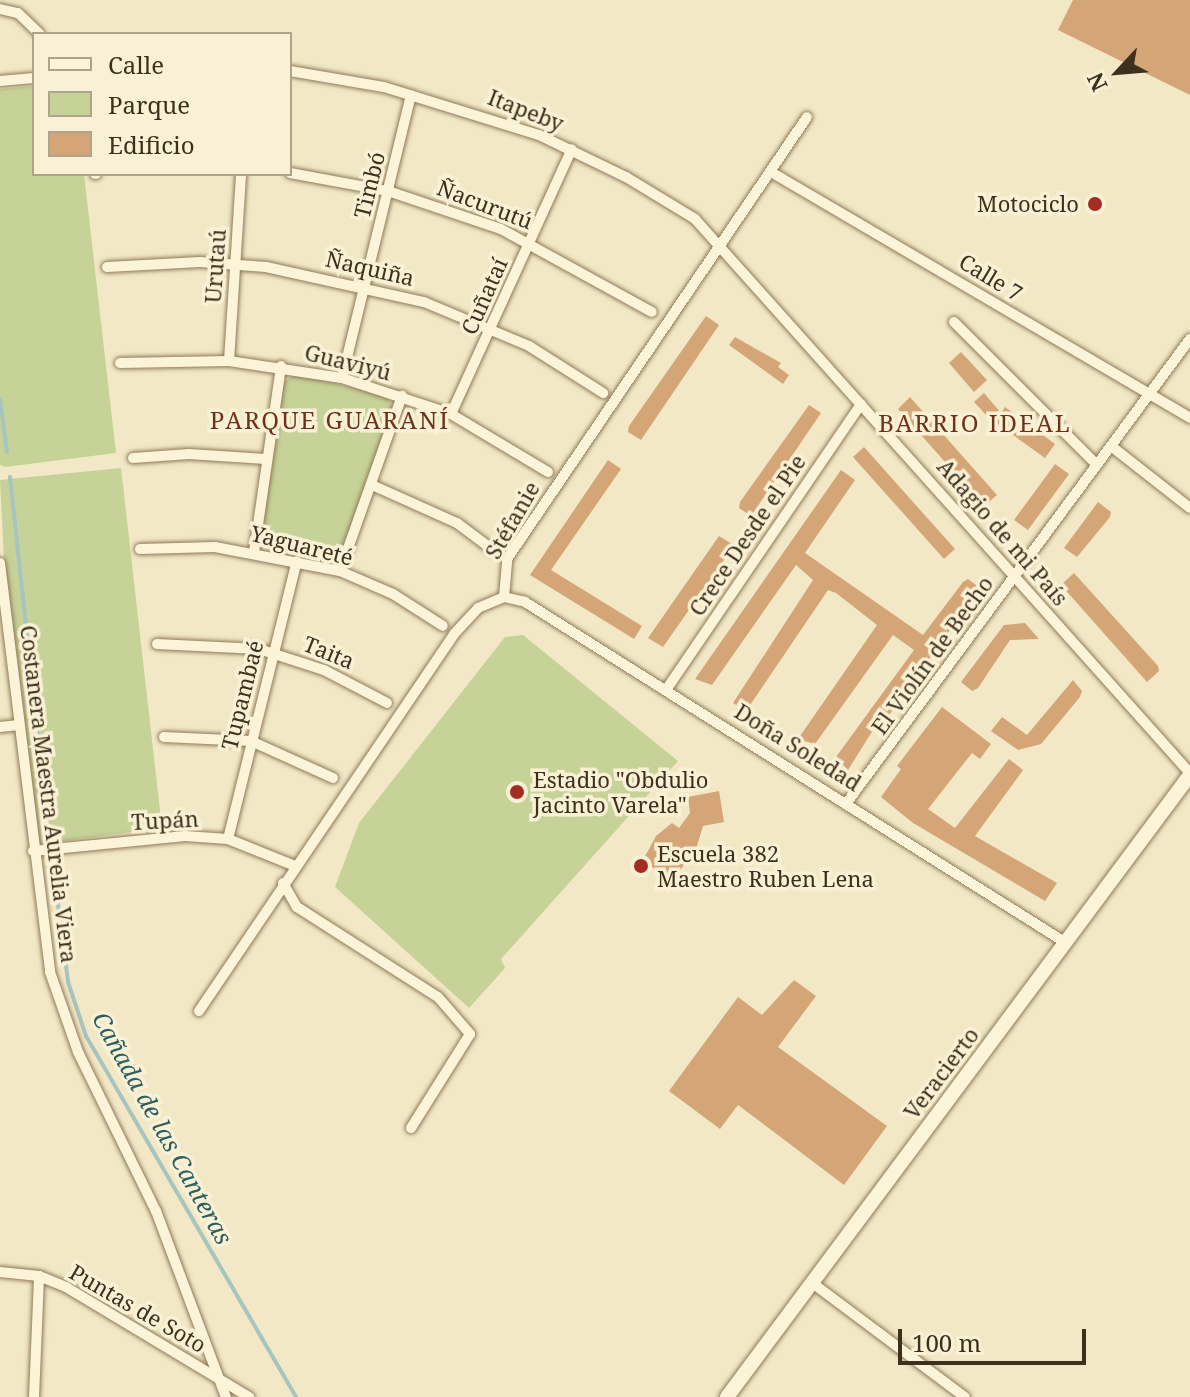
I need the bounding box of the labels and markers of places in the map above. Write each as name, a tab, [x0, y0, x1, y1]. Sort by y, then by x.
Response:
place label: Motociclo	[977, 191, 1079, 217]
marker: Motociclo	[1086, 195, 1104, 213]
place label: Estadio "Obdulio Jacinto Varela"	[533, 766, 709, 818]
marker: Estadio "Obdulio Jacinto Varela"	[508, 783, 526, 801]
place label: Escuela 382 Maestro Ruben Lena	[657, 840, 874, 892]
marker: Escuela 382 Maestro Ruben Lena	[632, 857, 650, 875]

